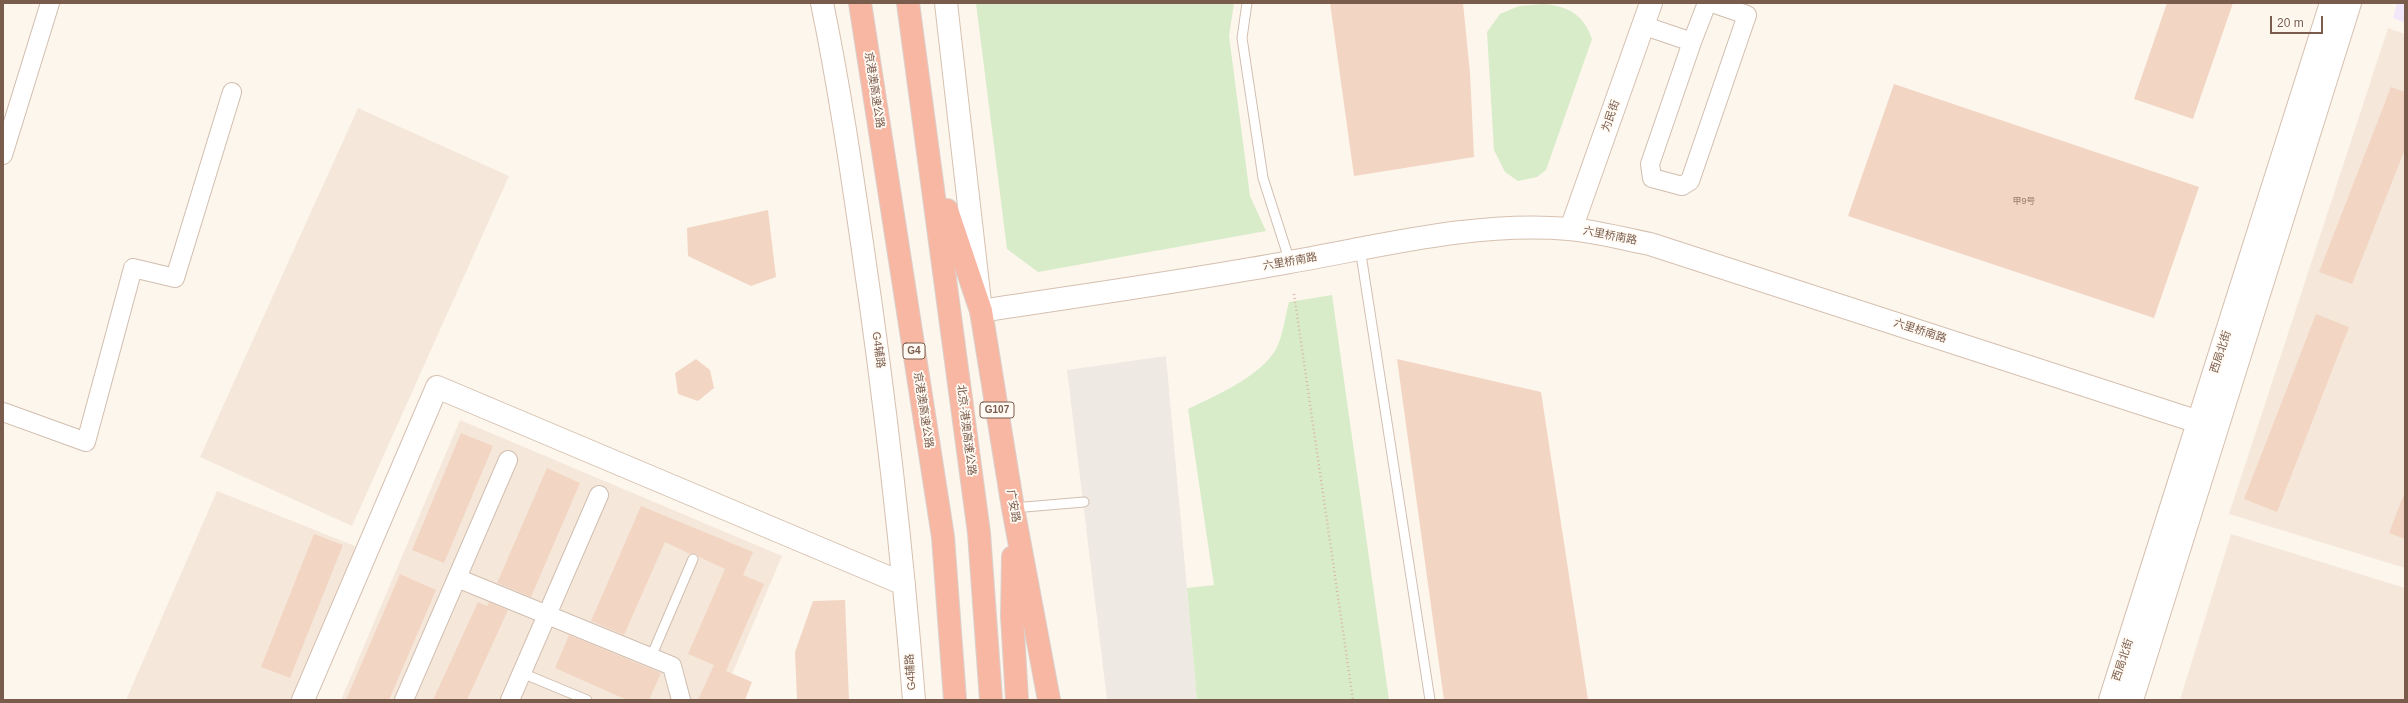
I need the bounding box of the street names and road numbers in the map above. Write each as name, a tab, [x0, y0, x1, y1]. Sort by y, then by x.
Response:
street label: 京港澳高速公路	[861, 51, 887, 129]
street label: 为民街	[1599, 98, 1623, 134]
street label: 六里桥南路	[1582, 224, 1638, 248]
street label: 六里桥南路	[1262, 251, 1318, 273]
street label: 六里桥南路	[1892, 316, 1948, 346]
street label: 西局北街	[2208, 329, 2234, 375]
street label: G4辅路	[869, 331, 887, 369]
road number: G4	[903, 343, 925, 359]
street label: 京港澳高速公路	[910, 371, 936, 449]
street label: 北京-港澳高速公路	[954, 384, 978, 476]
road number: G107	[980, 402, 1014, 418]
street label: 广安路	[1004, 489, 1022, 523]
street label: 西局北街	[2110, 637, 2136, 683]
street label: G4辅路	[903, 653, 919, 691]

